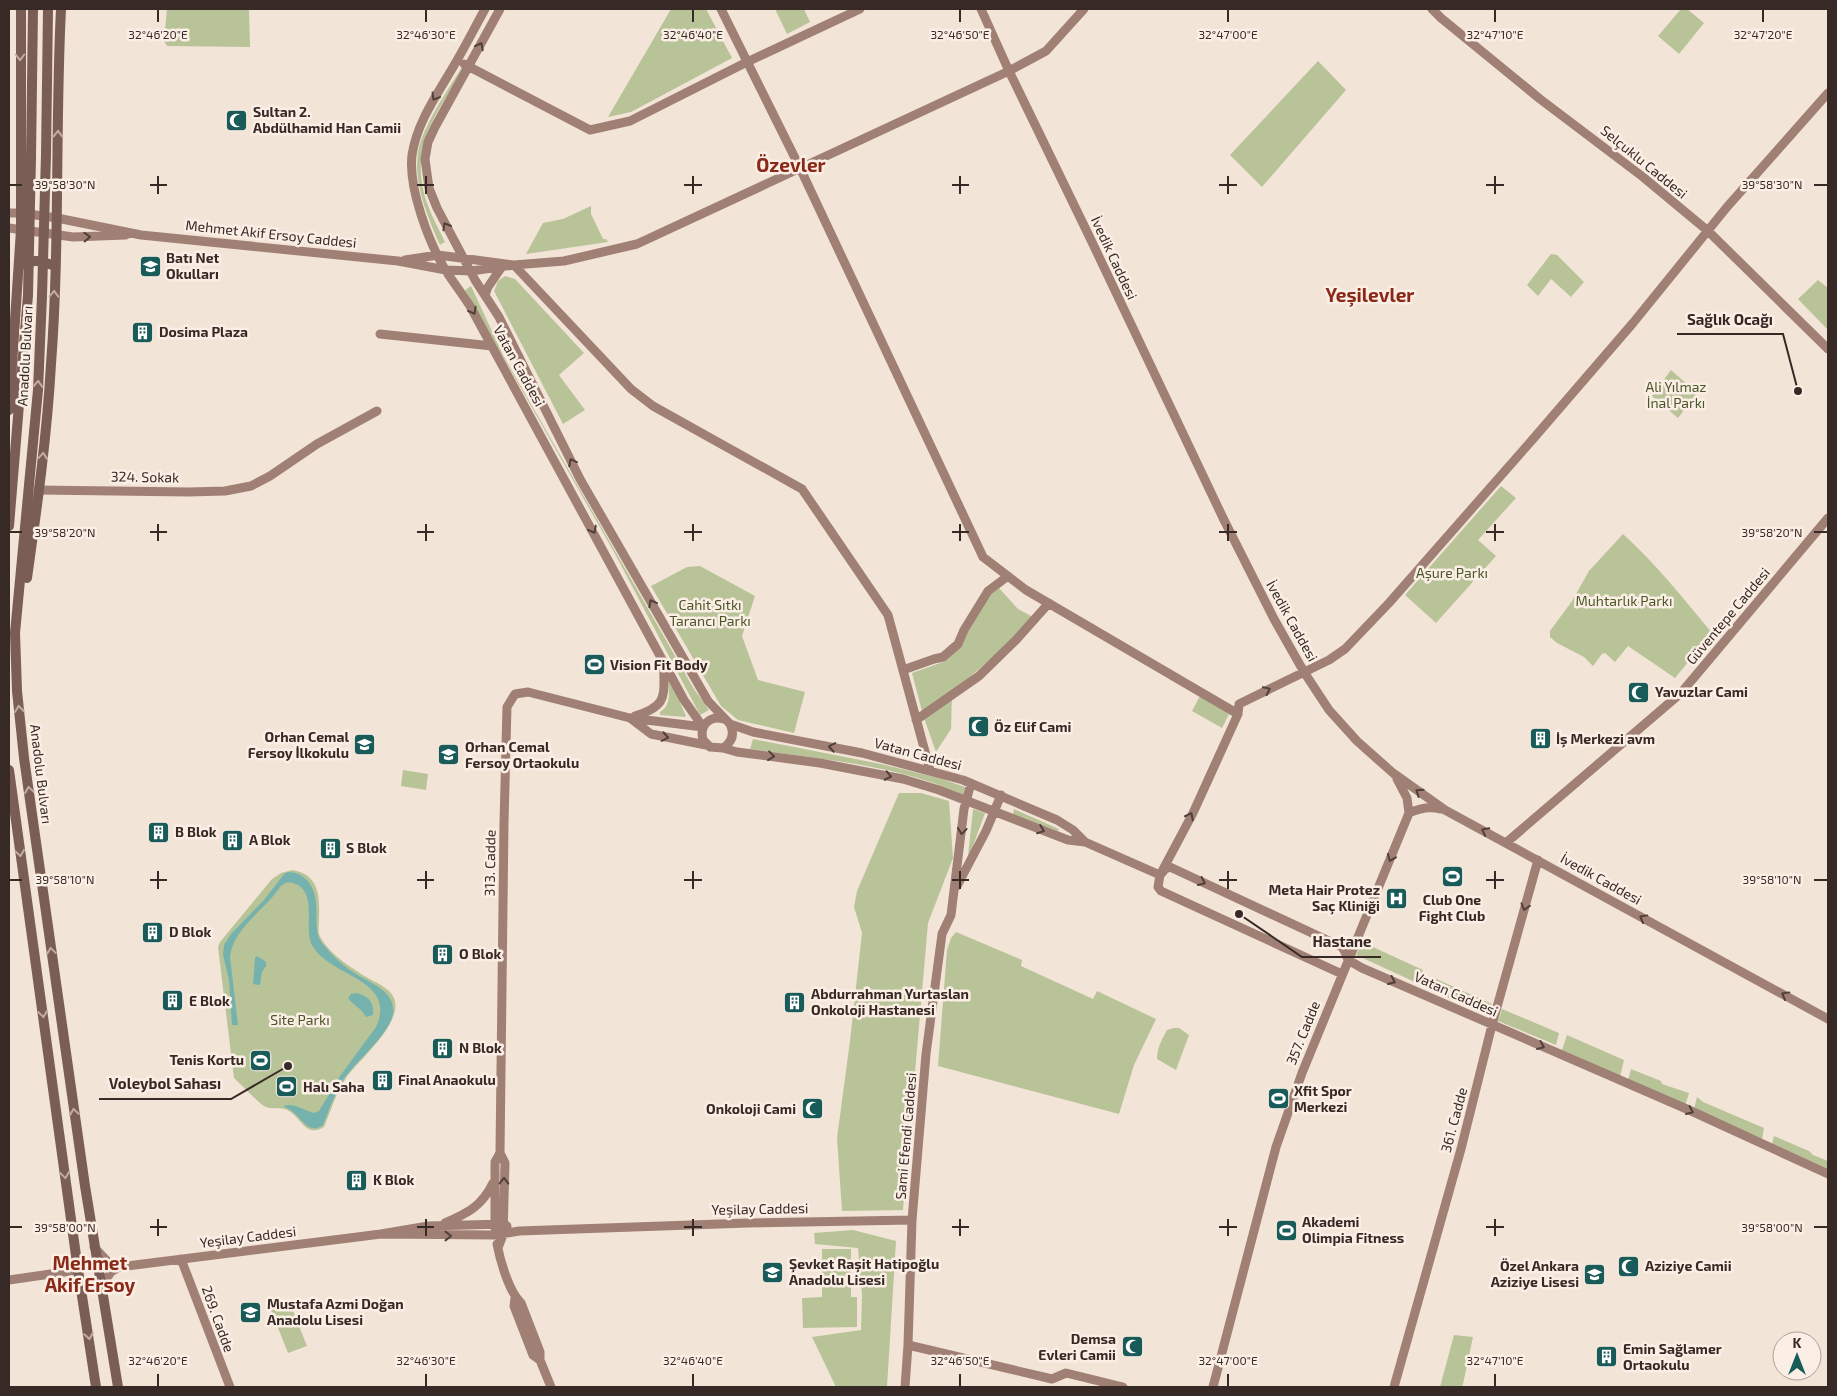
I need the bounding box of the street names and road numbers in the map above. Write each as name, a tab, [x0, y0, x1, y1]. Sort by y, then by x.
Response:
street label: Selçuklu Caddesi	[1597, 121, 1691, 203]
street label: İvedik Caddesi	[1088, 213, 1141, 302]
street label: Mehmet Akif Ersoy Caddesi	[185, 216, 357, 251]
street label: Anadolu Bulvarı	[13, 305, 36, 407]
street label: Vatan Caddesi	[490, 322, 549, 409]
street label: 324. Sokak	[111, 467, 179, 486]
street label: Güventepe Caddesi	[1682, 564, 1773, 668]
street label: İvedik Caddesi	[1263, 577, 1322, 664]
street label: Anadolu Bulvarı	[27, 723, 56, 825]
street label: Vatan Caddesi	[873, 734, 964, 773]
street label: 313. Cadde	[480, 829, 499, 896]
street label: İvedik Caddesi	[1558, 849, 1645, 908]
street label: Vatan Caddesi	[1412, 967, 1501, 1020]
street label: 357. Cadde	[1282, 998, 1323, 1067]
street label: Sami Efendi Caddesi	[891, 1072, 920, 1200]
street label: 361. Cadde	[1437, 1085, 1470, 1154]
street label: Yeşilay Caddesi	[711, 1199, 809, 1219]
street label: Yeşilay Caddesi	[199, 1222, 297, 1252]
street label: 269. Cadde	[199, 1283, 238, 1354]

